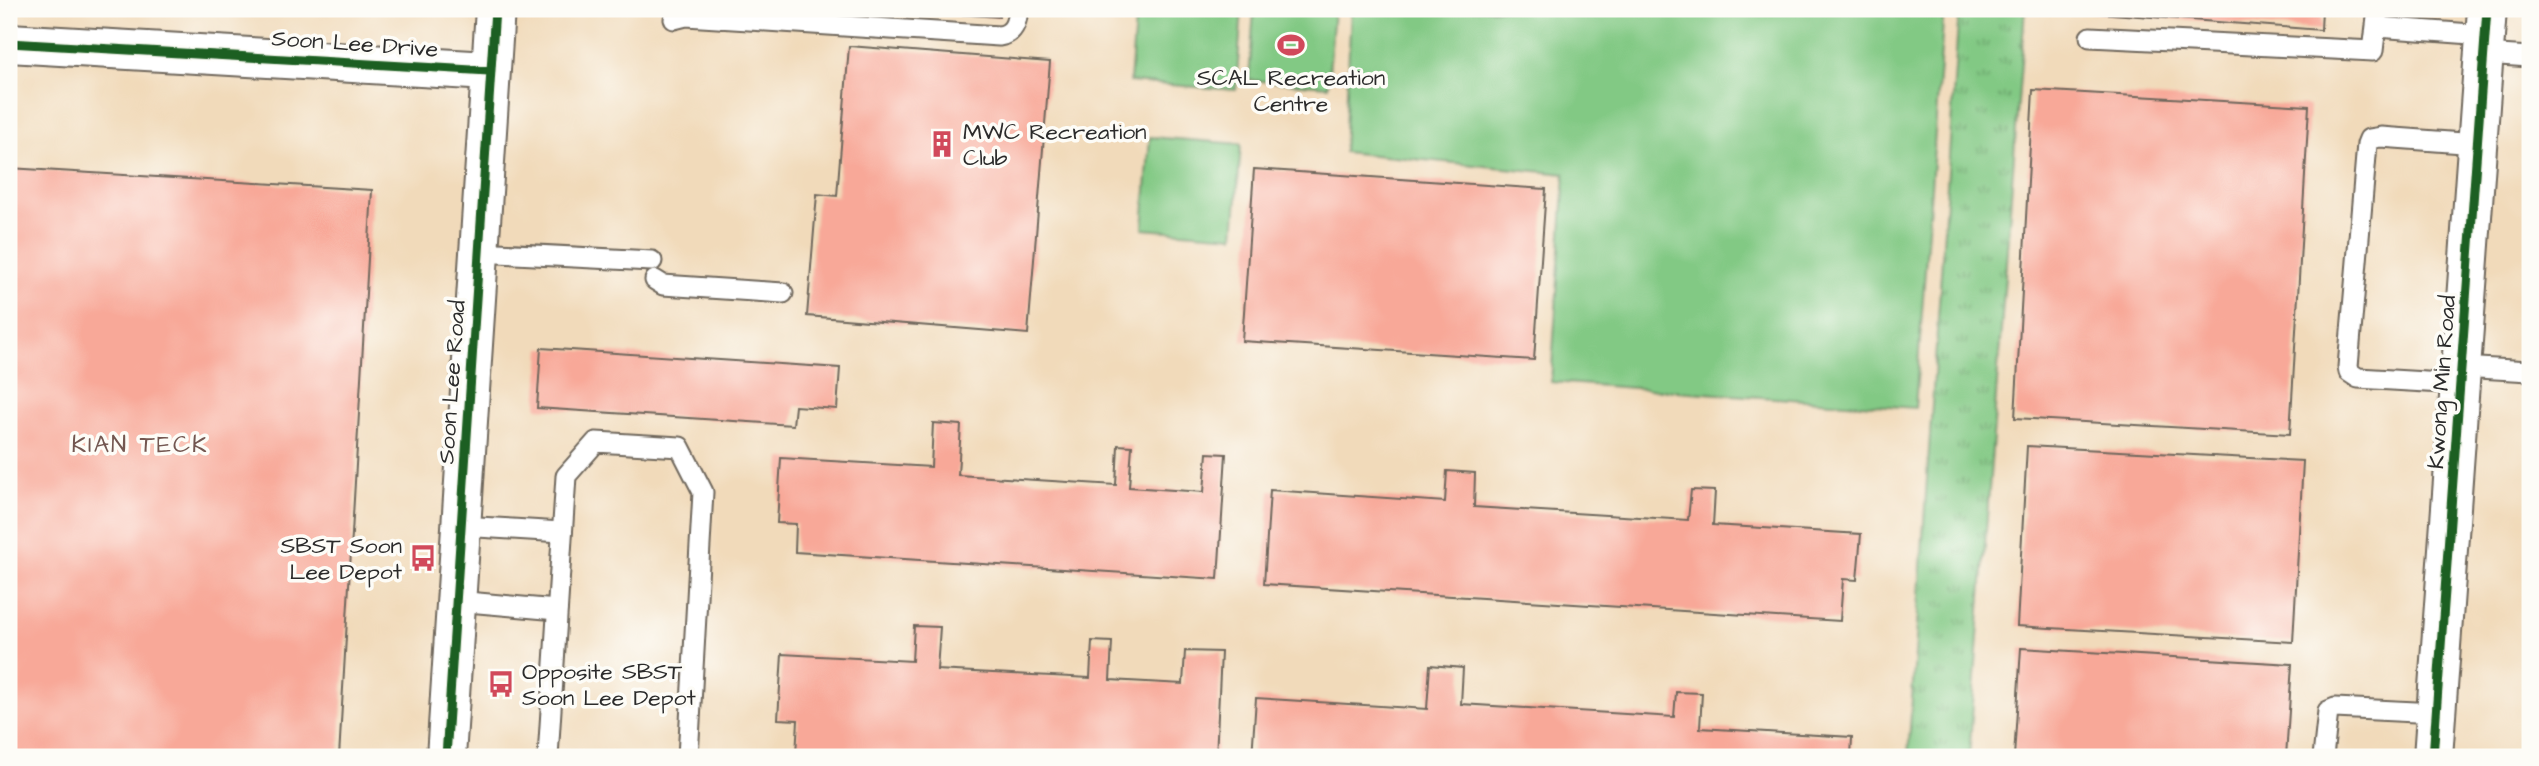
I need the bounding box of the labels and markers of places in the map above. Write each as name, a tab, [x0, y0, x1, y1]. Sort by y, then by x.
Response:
sports icon: SCAL Recreation Centre	[1276, 30, 1306, 60]
place label: SCAL Recreation Centre	[1197, 62, 1385, 120]
place label: MWC Recreation Club	[963, 116, 1147, 174]
building icon: MWC Recreation Club	[927, 129, 957, 159]
place label: SBST Soon Lee Depot	[280, 530, 403, 588]
bus stop icon: SBST Soon Lee Depot	[408, 543, 438, 573]
place label: Opposite SBST Soon Lee Depot	[522, 656, 696, 714]
bus stop icon: Opposite SBST Soon Lee Depot	[486, 669, 516, 699]

